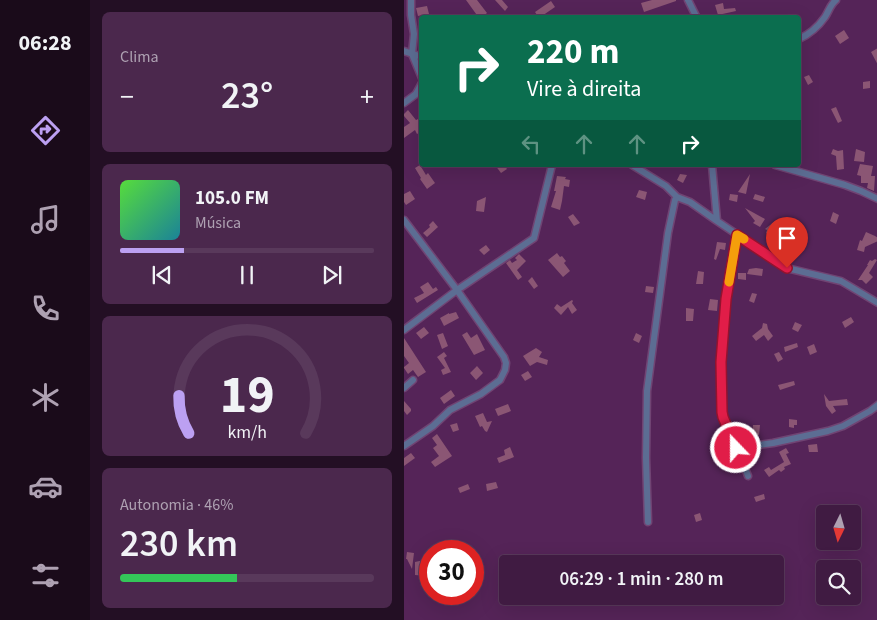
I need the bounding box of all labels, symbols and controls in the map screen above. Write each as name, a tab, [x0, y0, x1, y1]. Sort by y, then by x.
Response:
text: 06:28	[18, 27, 72, 59]
text: 220 m	[527, 27, 619, 77]
icon: right	[444, 35, 509, 100]
text: Clima	[120, 46, 158, 68]
text: 23°	[221, 69, 273, 123]
text: Vire à direita	[527, 73, 641, 105]
text: −	[120, 77, 134, 117]
text: +	[360, 77, 374, 117]
icon: directions	[28, 113, 63, 148]
icon: left	[517, 130, 545, 158]
icon: ahead	[570, 130, 598, 158]
icon: ahead	[623, 130, 651, 158]
icon: right	[676, 130, 704, 158]
text: 105.0 FM	[195, 185, 269, 212]
icon: music	[28, 202, 63, 237]
text: Música	[195, 212, 241, 234]
pin	[766, 217, 808, 268]
icon: arrive	[773, 224, 801, 252]
icon: previous	[148, 261, 176, 289]
icon: pause	[233, 261, 261, 289]
icon: next	[318, 261, 346, 289]
icon: phone	[28, 291, 63, 326]
text: 19	[220, 359, 274, 433]
icon: climate	[28, 380, 63, 415]
text: km/h	[227, 420, 267, 445]
position arrow	[709, 421, 761, 473]
icon: car	[28, 469, 63, 504]
text: Autonomia · 46%	[120, 494, 233, 516]
north arrow	[816, 505, 862, 550]
map controls	[816, 505, 861, 605]
text: 230 km	[120, 517, 238, 571]
speed limit sign: 30	[419, 540, 484, 605]
icon: filters	[28, 558, 63, 593]
button: search	[816, 560, 861, 605]
text: 06:29 · 1 min · 280 m	[559, 566, 724, 593]

